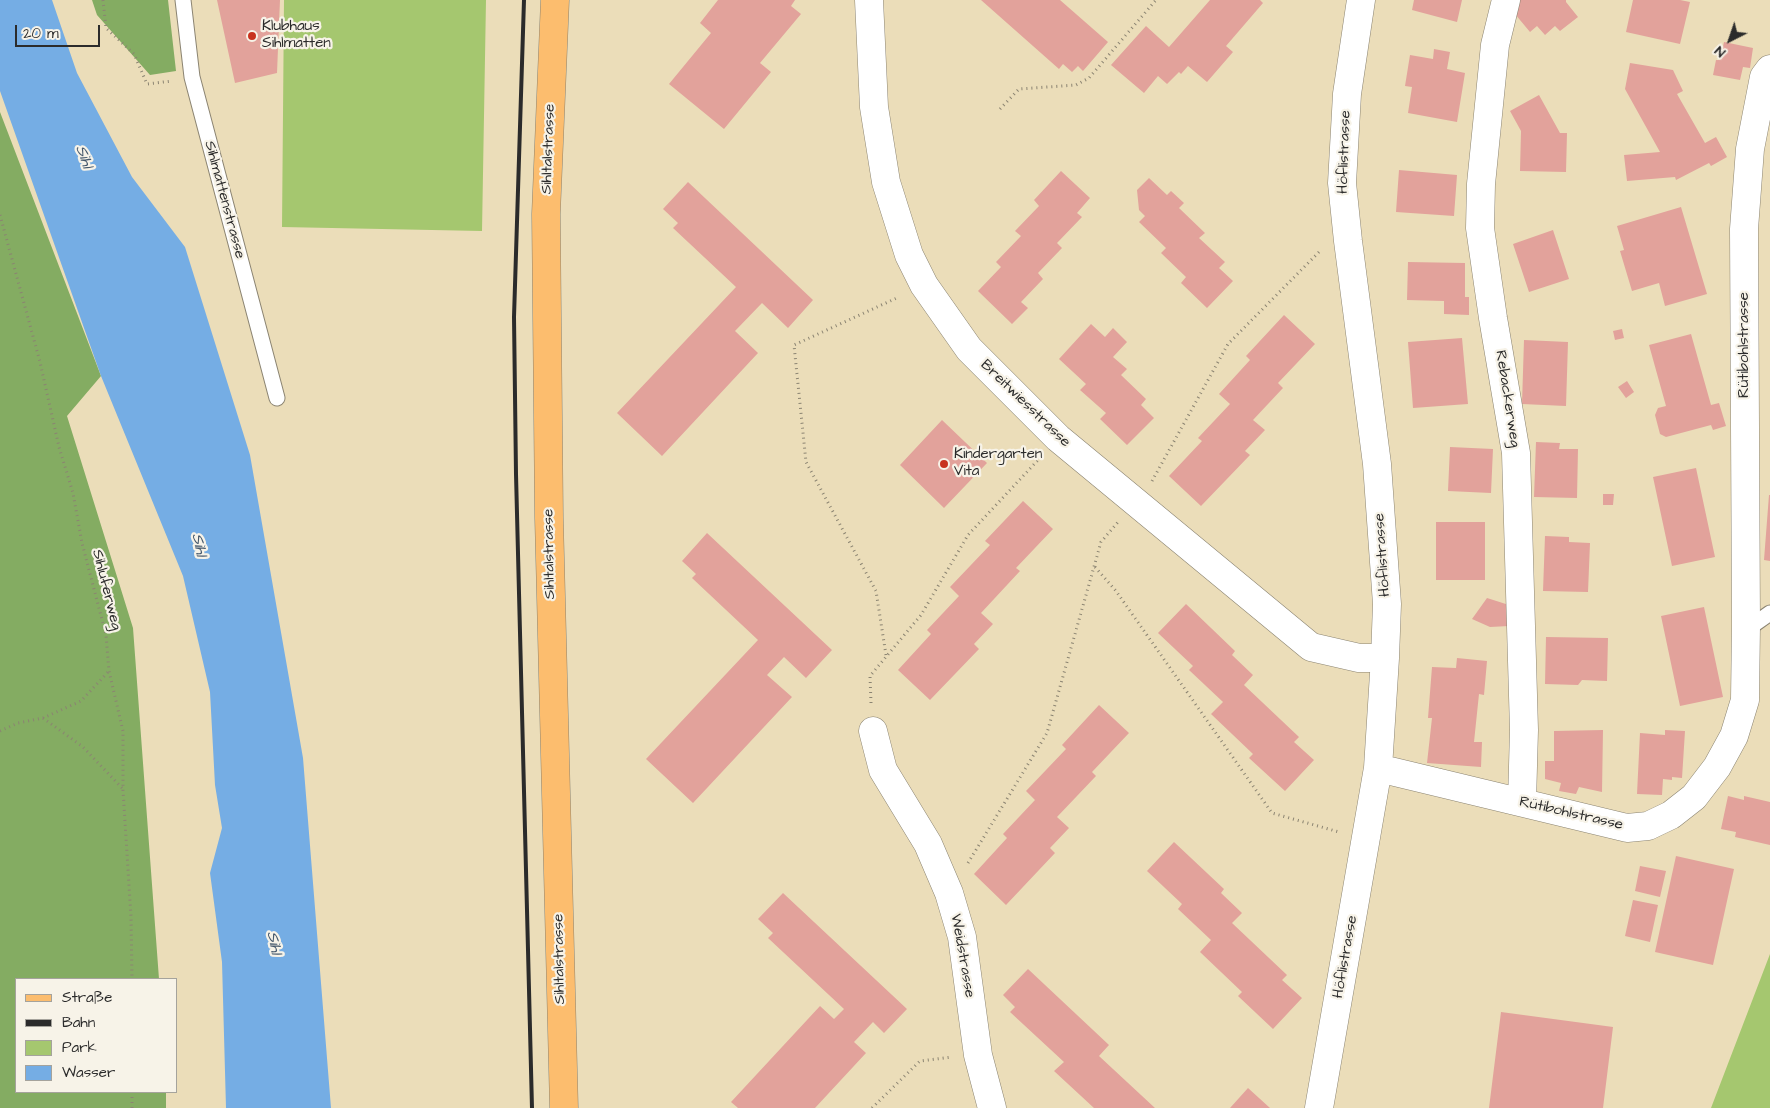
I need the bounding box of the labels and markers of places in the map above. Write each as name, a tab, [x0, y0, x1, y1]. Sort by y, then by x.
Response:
place label: Klubhaus Sihlmatten	[262, 18, 331, 53]
marker: Klubhaus Sihlmatten	[246, 30, 258, 42]
place label: Kindergarten Vita	[954, 446, 1042, 481]
marker: Kindergarten Vita	[938, 458, 950, 470]

